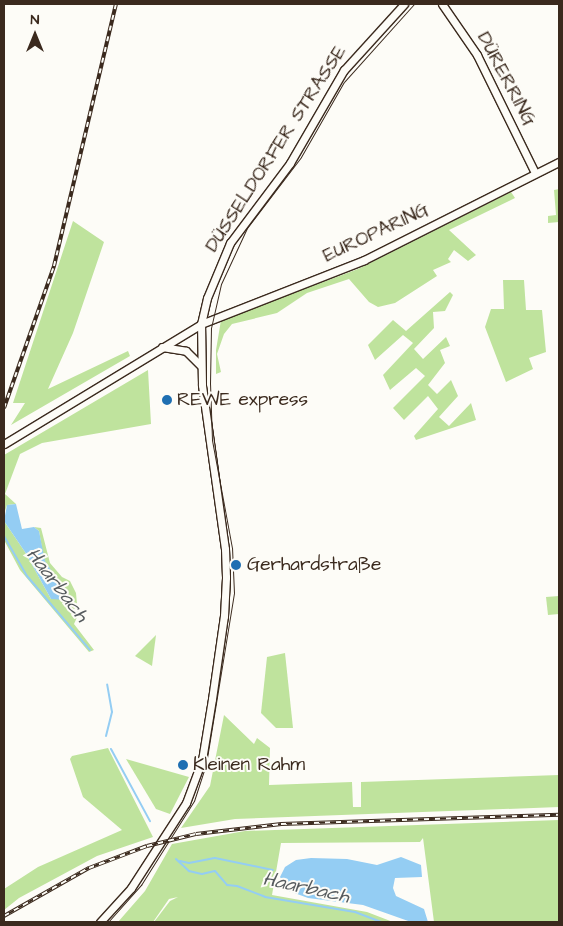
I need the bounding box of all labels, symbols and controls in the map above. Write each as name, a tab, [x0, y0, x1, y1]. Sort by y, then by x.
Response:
north arrow	[10, 10, 60, 60]
text: N	[31, 10, 39, 30]
street label: DÜRERRING	[472, 28, 540, 130]
street label: DÜSSELDORFER STRASSE	[201, 42, 351, 256]
street label: EUROPARING	[320, 199, 432, 267]
place label: REWE express	[177, 389, 308, 411]
marker: REWE express	[161, 394, 173, 406]
water label: Haarbach	[21, 543, 93, 627]
place label: Gerhardstraße	[247, 554, 381, 576]
marker: Gerhardstraße	[229, 558, 243, 572]
place label: Kleinen Rahm	[193, 754, 305, 776]
marker: Kleinen Rahm	[177, 759, 189, 771]
water label: Haarbach	[261, 867, 351, 909]

